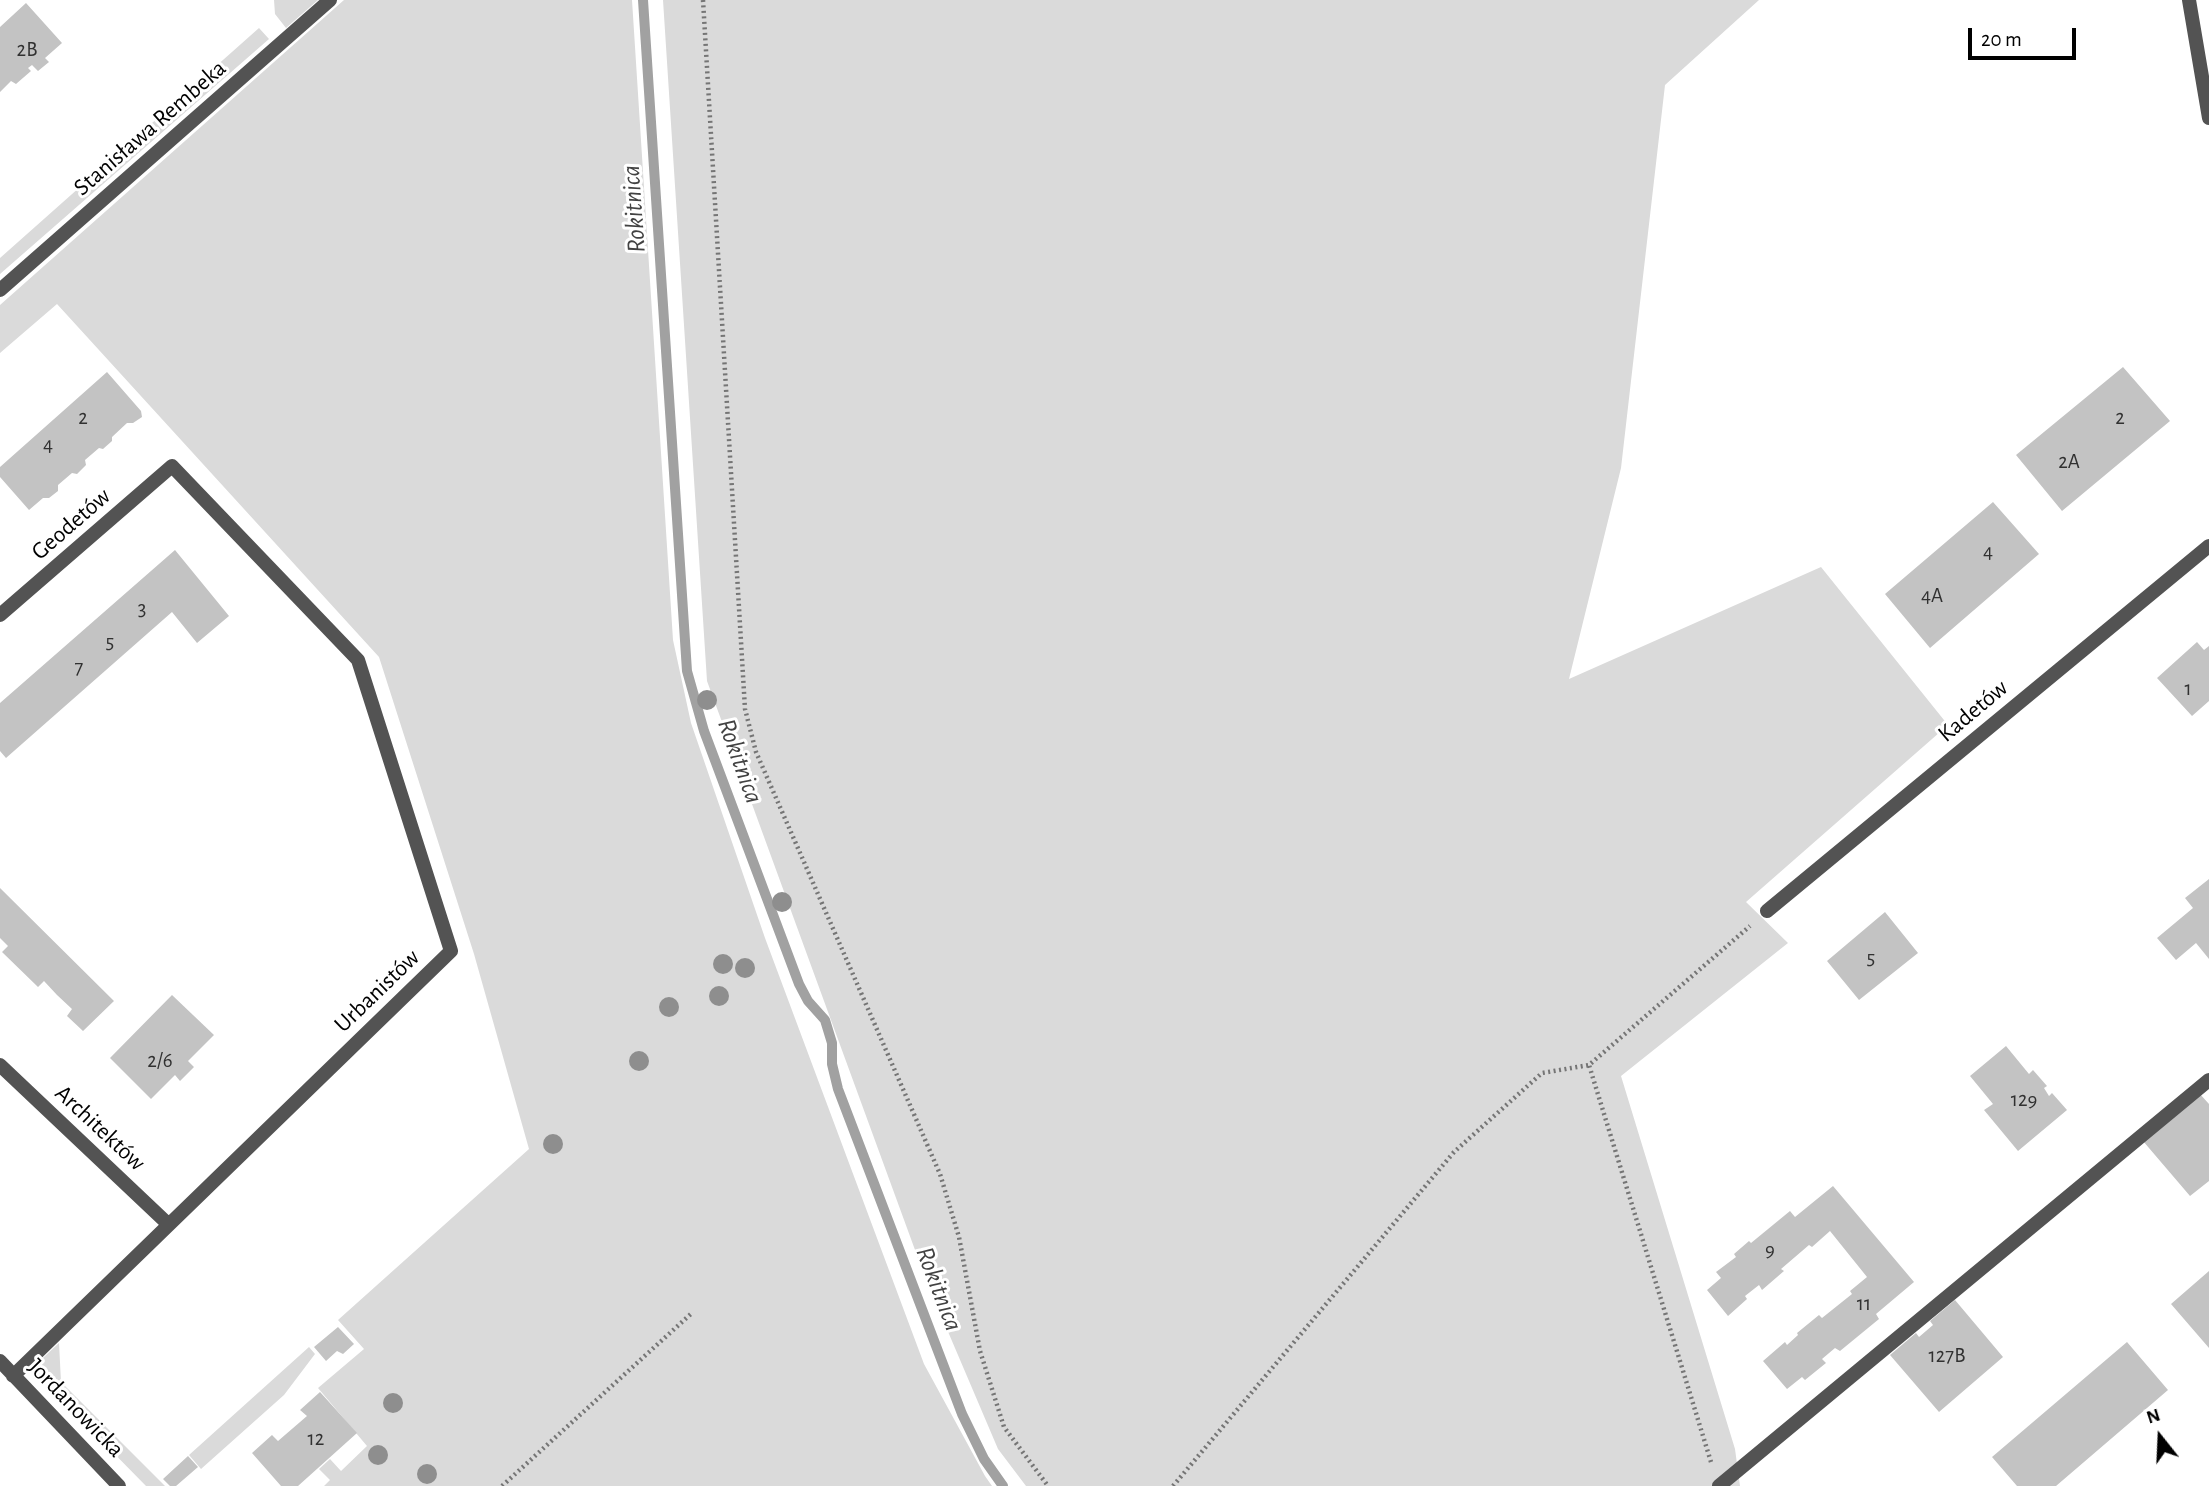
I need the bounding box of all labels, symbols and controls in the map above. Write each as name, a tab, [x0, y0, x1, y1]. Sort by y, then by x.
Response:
scale bar	[1971, 14, 2080, 58]
text: 20 m	[1981, 29, 2022, 50]
house number: 2B	[17, 37, 37, 63]
street label: Stanisława Rembeka	[68, 54, 232, 202]
water label: Rokitnica	[615, 164, 653, 254]
house number: 2	[78, 405, 88, 431]
house number: 2	[2115, 405, 2125, 431]
house number: 4	[43, 432, 53, 458]
house number: 2A	[2058, 449, 2080, 475]
street label: Geodetów	[26, 482, 116, 566]
house number: 4	[1983, 539, 1993, 565]
house number: 4A	[1921, 583, 1943, 609]
house number: 3	[138, 596, 146, 622]
house number: 5	[106, 629, 114, 655]
house number: 7	[75, 655, 83, 681]
street label: Kadetów	[1932, 673, 2014, 749]
house number: 1	[2184, 676, 2192, 702]
water label: Rokitnica	[710, 714, 770, 808]
street label: Urbanistów	[328, 943, 426, 1039]
house number: 5	[1867, 945, 1875, 971]
house number: 2/6	[147, 1048, 173, 1074]
street label: Architektów	[49, 1079, 151, 1177]
house number: 129	[2011, 1087, 2037, 1113]
house number: 9	[1765, 1237, 1775, 1263]
water label: Rokitnica	[909, 1242, 969, 1336]
house number: 11	[1857, 1291, 1871, 1317]
house number: 127B	[1929, 1343, 1965, 1369]
street label: Jordanowicka	[22, 1353, 130, 1463]
north arrow	[2125, 1402, 2195, 1472]
text: N	[2144, 1405, 2163, 1428]
house number: 12	[308, 1426, 324, 1452]

